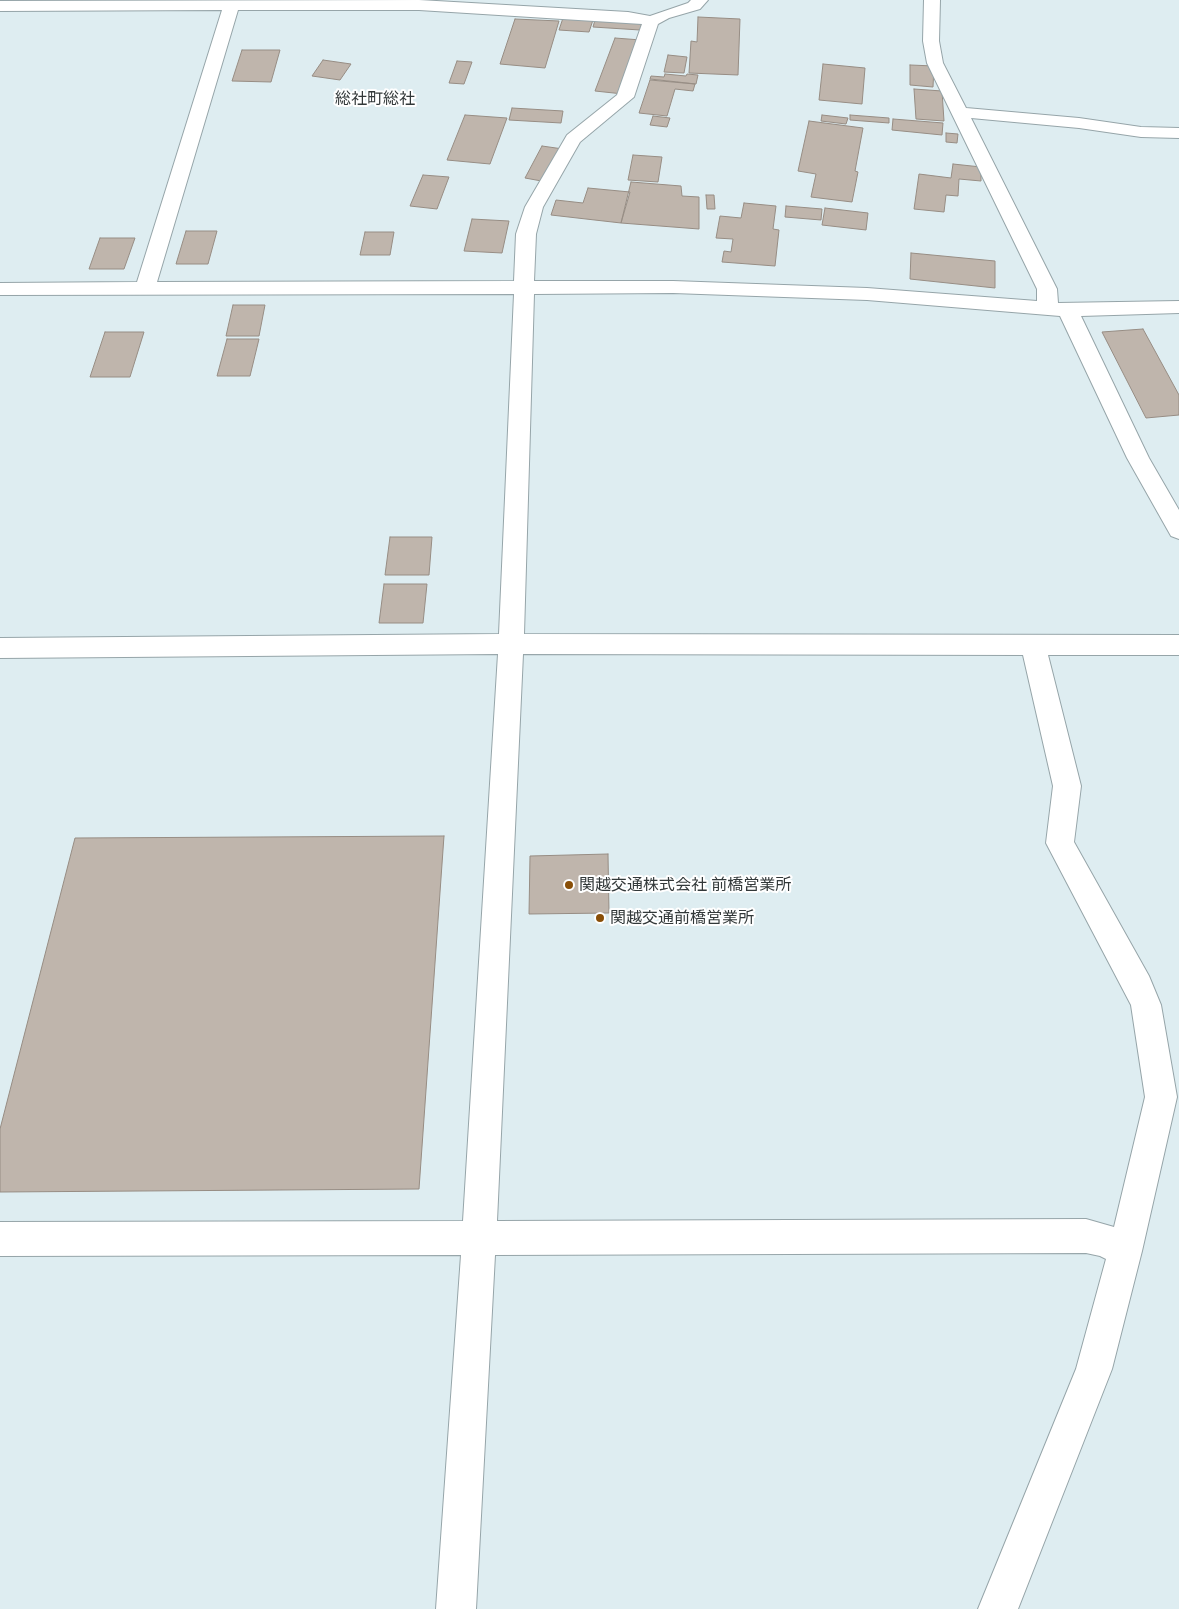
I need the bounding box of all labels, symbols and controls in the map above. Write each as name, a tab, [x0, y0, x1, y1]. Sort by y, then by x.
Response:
district label: 総社町総社	[335, 89, 415, 109]
place label: 関越交通株式会社 前橋営業所	[579, 875, 791, 895]
marker: 関越交通株式会社 前橋営業所	[563, 879, 575, 891]
place label: 関越交通前橋営業所	[610, 908, 754, 928]
marker: 関越交通前橋営業所	[594, 912, 606, 924]

